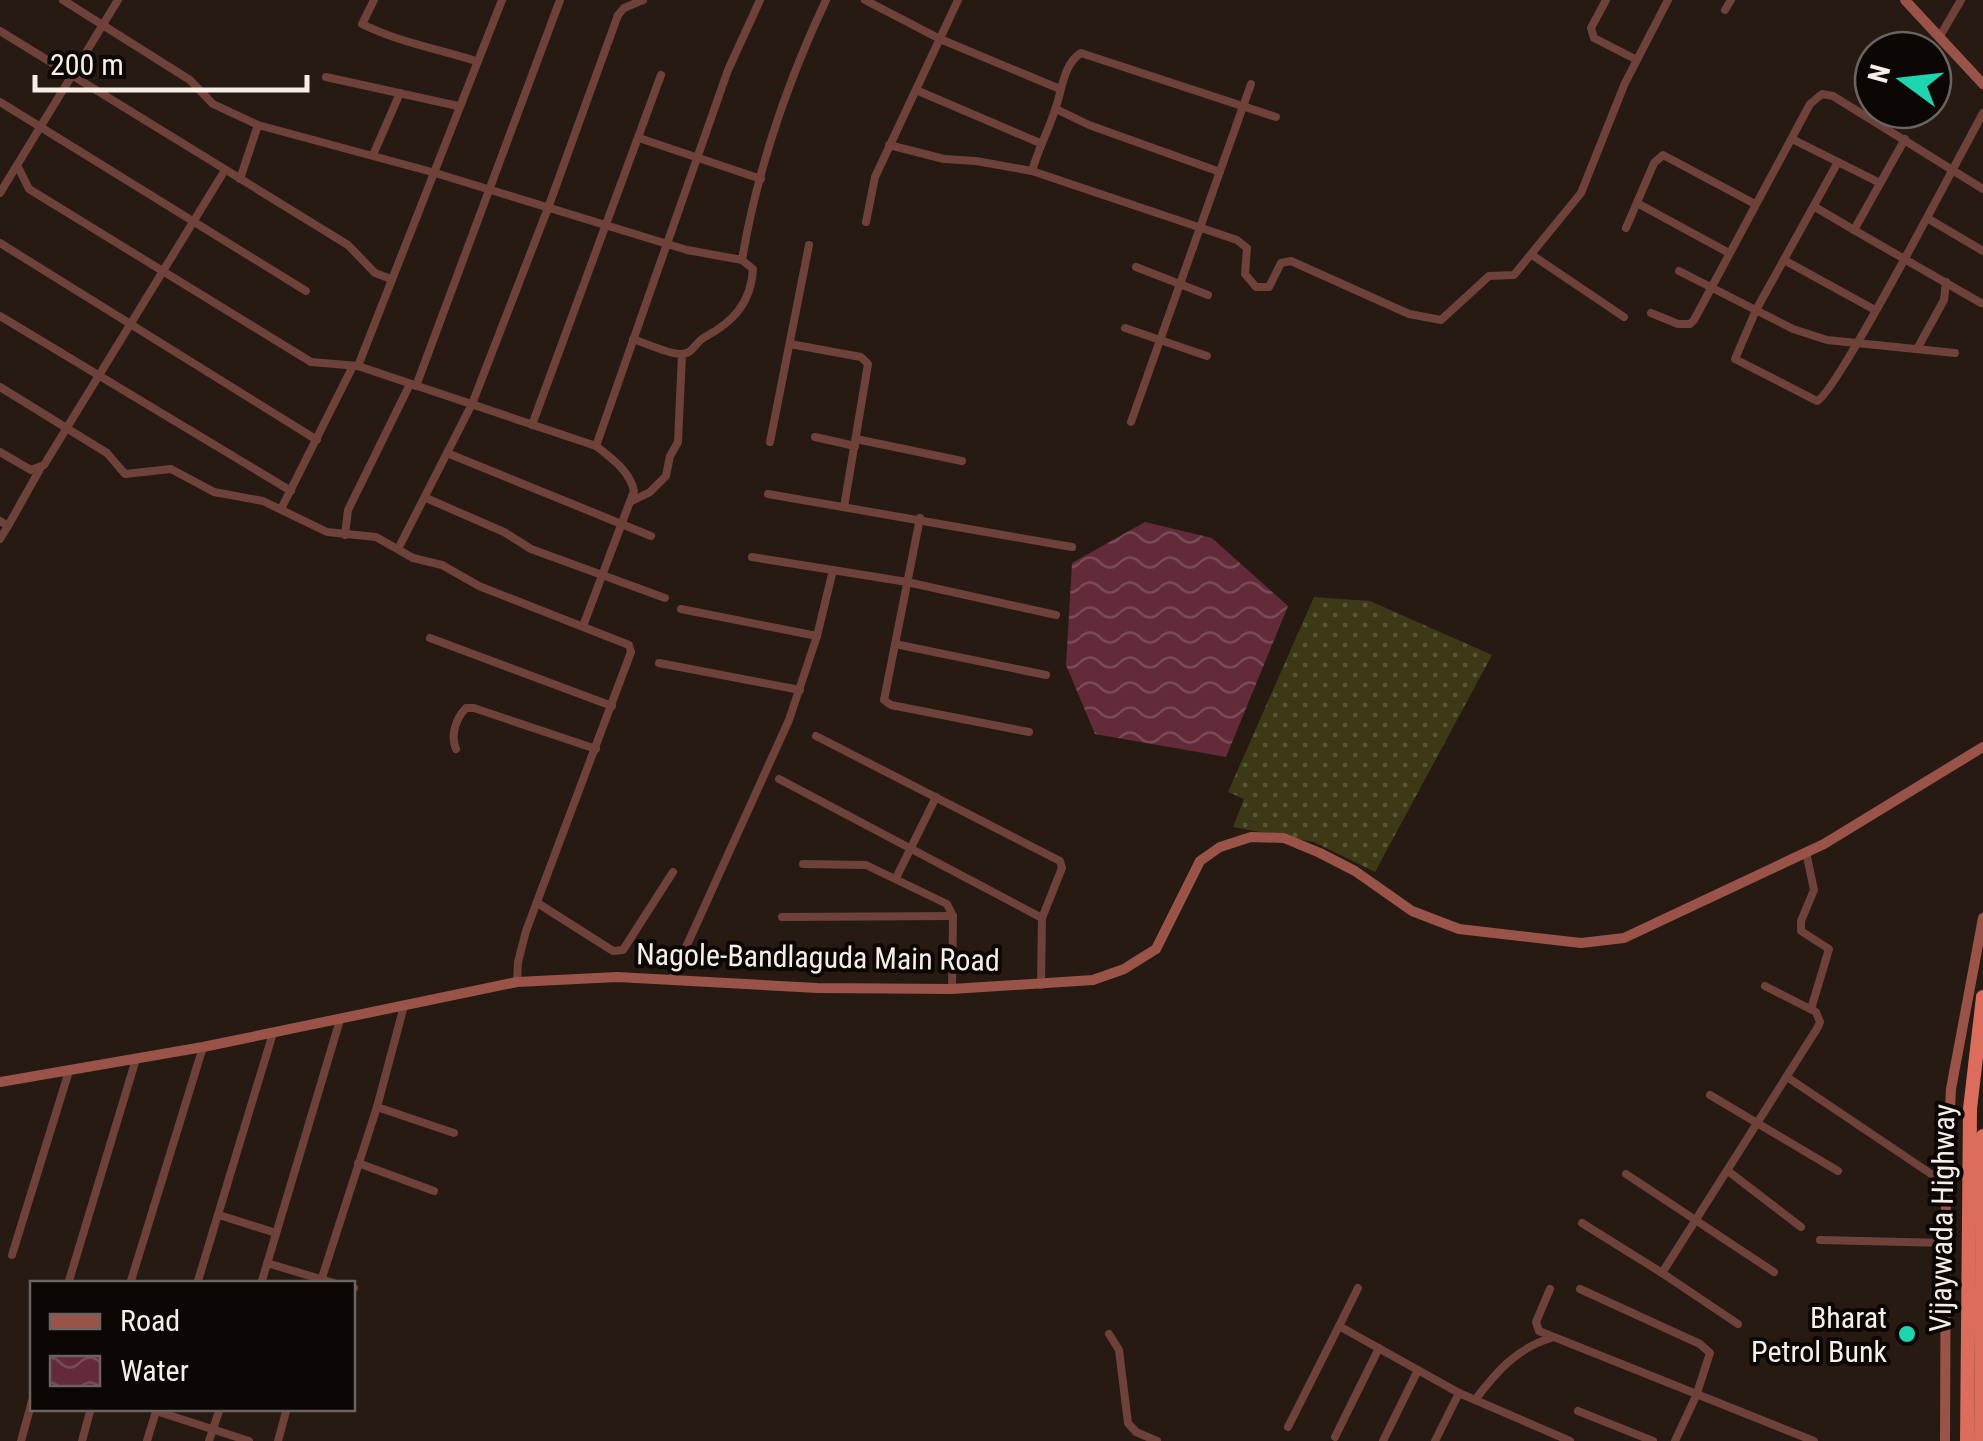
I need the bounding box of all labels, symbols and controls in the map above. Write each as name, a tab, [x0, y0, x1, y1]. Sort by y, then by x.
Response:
scale bar	[35, 30, 308, 92]
north arrow	[1853, 30, 1953, 130]
text: 200 m	[50, 47, 124, 82]
text: N	[1861, 61, 1897, 86]
street label: Nagole-Bandlaguda Main Road	[636, 936, 1000, 978]
street label: Vijaywada Highway	[1923, 1104, 1961, 1332]
legend	[30, 1281, 355, 1411]
place label: Bharat Petrol Bunk	[1751, 1300, 1887, 1369]
text: Road	[120, 1303, 180, 1338]
marker: Bharat Petrol Bunk	[1896, 1323, 1918, 1345]
text: Water	[120, 1353, 189, 1388]

